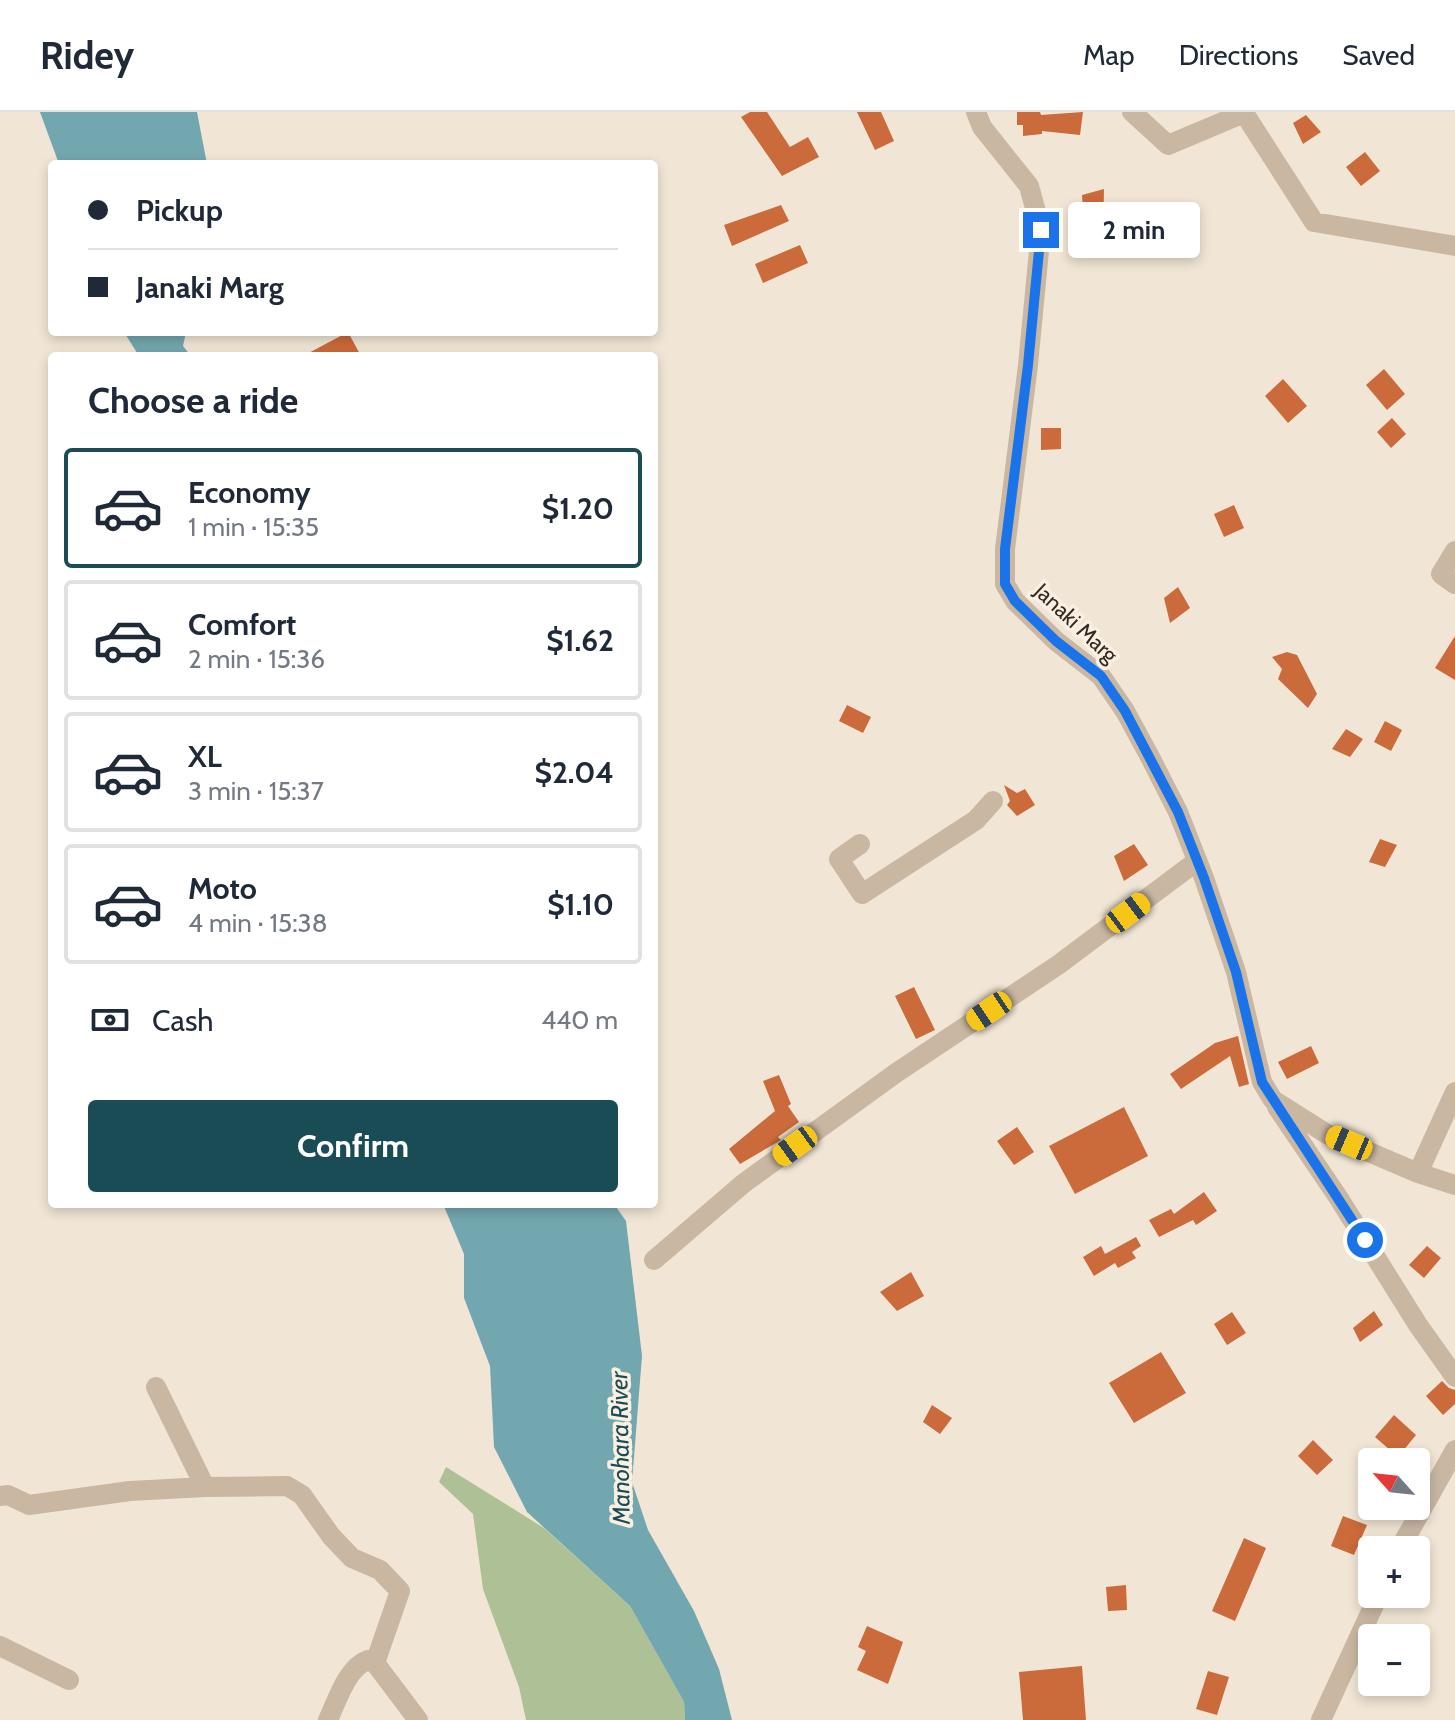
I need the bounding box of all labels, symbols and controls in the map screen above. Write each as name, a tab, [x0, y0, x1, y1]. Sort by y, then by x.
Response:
text: Ridey	[40, 32, 134, 79]
text: Map	[1083, 38, 1135, 72]
text: Directions	[1179, 38, 1298, 72]
text: Saved	[1342, 38, 1415, 72]
text: Pickup	[136, 192, 223, 229]
callout: 2 min	[1069, 202, 1201, 258]
route end	[1023, 212, 1059, 248]
text: 2 min	[1103, 214, 1165, 246]
text: Janaki Marg	[136, 269, 284, 306]
text: Choose a ride	[88, 378, 298, 422]
icon: car	[92, 472, 164, 544]
text: Economy	[188, 474, 311, 511]
text: $1.20	[542, 490, 614, 527]
text: 1 min · 15:35	[188, 511, 319, 543]
street label: Janaki Marg	[1028, 577, 1124, 669]
icon: car	[92, 604, 164, 676]
text: Comfort	[188, 606, 296, 643]
text: $1.62	[546, 622, 614, 659]
text: 2 min · 15:36	[188, 643, 325, 675]
icon: car	[92, 736, 164, 808]
text: XL	[188, 738, 222, 775]
text: $2.04	[535, 754, 614, 791]
text: 3 min · 15:37	[188, 775, 324, 807]
icon: car	[92, 868, 164, 940]
text: Moto	[188, 870, 257, 907]
text: $1.10	[547, 886, 614, 923]
car	[1102, 889, 1154, 937]
text: 4 min · 15:38	[188, 907, 327, 939]
car	[962, 988, 1016, 1034]
icon: cash	[88, 998, 132, 1042]
text: Cash	[152, 1002, 214, 1039]
text: 440 m	[541, 1004, 618, 1036]
button: Confirm	[88, 1100, 618, 1192]
car	[769, 1122, 821, 1170]
car	[1322, 1123, 1376, 1163]
route start	[1347, 1222, 1383, 1258]
water label: Manohara River	[604, 1370, 636, 1526]
north arrow	[1358, 1448, 1430, 1520]
map controls	[1358, 1448, 1430, 1696]
button: +	[1358, 1536, 1430, 1608]
button: −	[1358, 1624, 1430, 1696]

